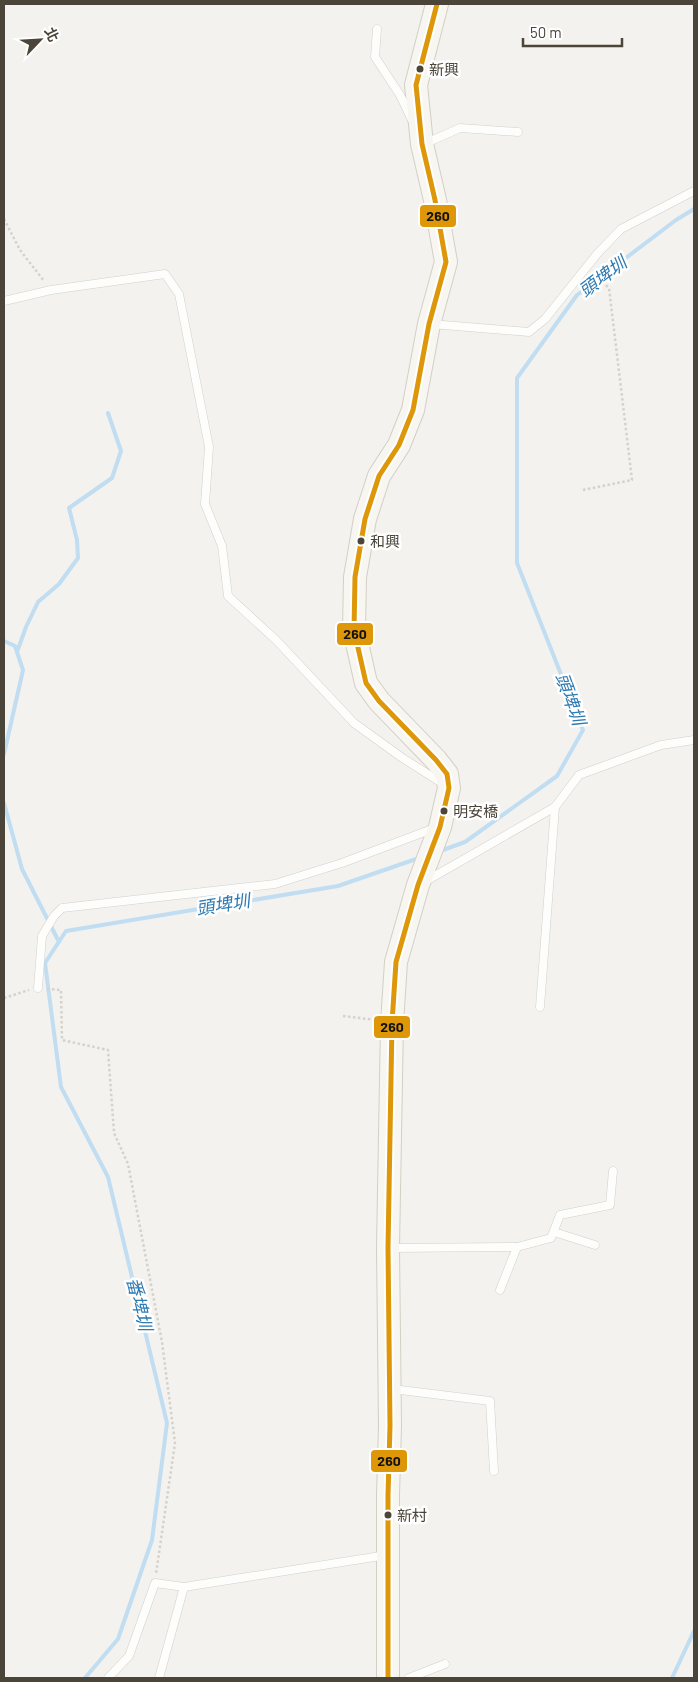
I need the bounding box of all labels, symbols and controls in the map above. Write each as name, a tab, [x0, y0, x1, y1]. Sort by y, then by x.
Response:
north arrow	[15, 15, 65, 65]
scale bar	[523, 15, 622, 47]
text: 50 m	[530, 23, 562, 41]
text: 北	[42, 24, 63, 44]
place label: 新興	[429, 60, 459, 78]
marker: 新興	[415, 64, 425, 74]
line badge: 260	[419, 204, 457, 228]
text: 260	[426, 207, 450, 224]
water label: 頭埤圳	[574, 249, 633, 301]
place label: 和興	[370, 532, 400, 550]
marker: 和興	[356, 536, 366, 546]
line badge: 260	[336, 622, 374, 646]
text: 260	[343, 625, 367, 642]
water label: 頭埤圳	[551, 670, 592, 731]
place label: 明安橋	[453, 802, 498, 820]
marker: 明安橋	[439, 806, 449, 816]
water label: 頭埤圳	[194, 888, 254, 919]
line badge: 260	[373, 1015, 411, 1039]
text: 260	[380, 1018, 404, 1035]
water label: 番埤圳	[123, 1275, 158, 1336]
line badge: 260	[370, 1449, 408, 1473]
text: 260	[377, 1452, 401, 1469]
place label: 新村	[397, 1506, 427, 1524]
marker: 新村	[383, 1510, 393, 1520]

